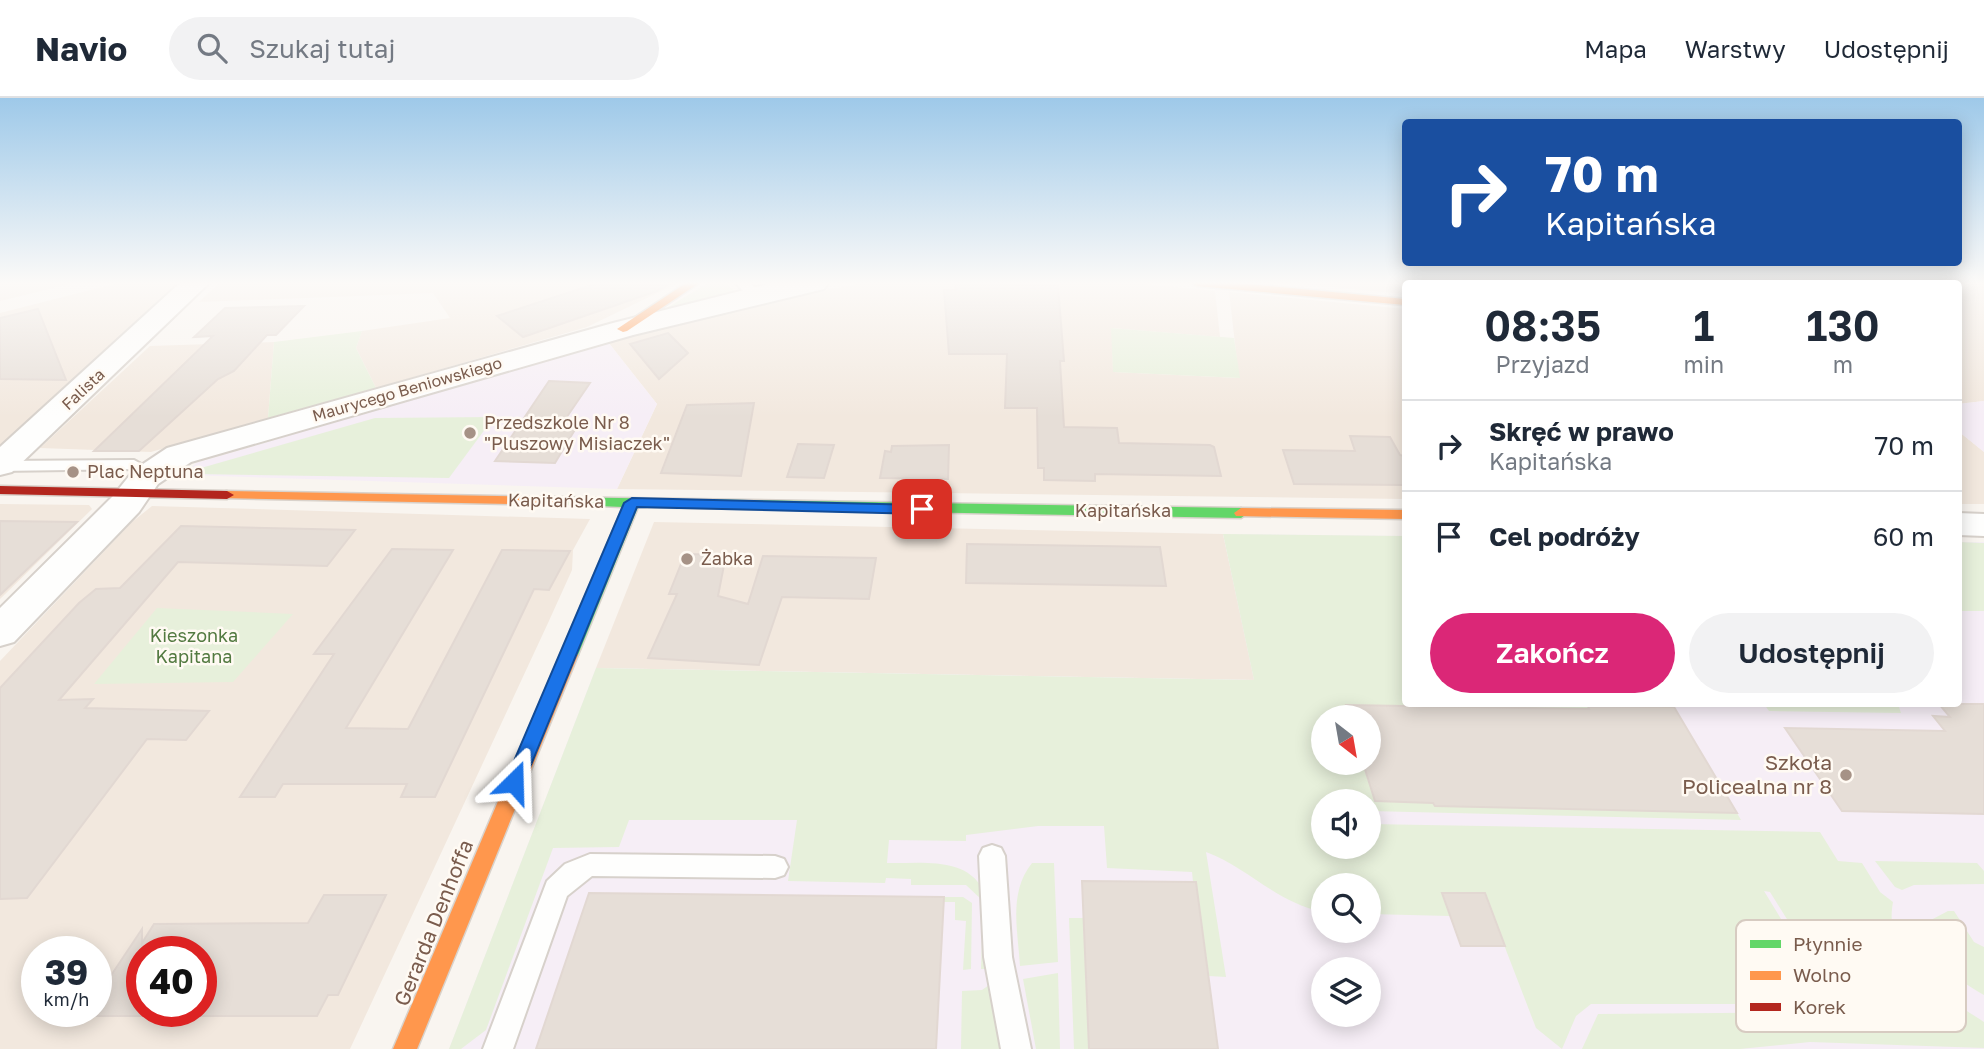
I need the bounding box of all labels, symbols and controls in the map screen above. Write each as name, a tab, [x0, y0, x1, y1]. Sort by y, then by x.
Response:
search box	[169, 17, 659, 80]
text: Navio	[35, 29, 127, 68]
icon: search	[193, 29, 231, 67]
text: Szukaj tutaj	[249, 33, 396, 64]
text: Mapa	[1584, 34, 1647, 63]
text: Warstwy	[1685, 34, 1786, 63]
text: Udostępnij	[1824, 34, 1949, 63]
text: 70 m	[1545, 144, 1659, 203]
icon: right	[1430, 147, 1521, 238]
text: Kapitańska	[1545, 204, 1716, 242]
text: 08:35	[1484, 300, 1601, 350]
text: 1	[1693, 300, 1714, 350]
text: 130	[1806, 300, 1880, 350]
text: Przyjazd	[1496, 350, 1590, 378]
text: min	[1683, 350, 1724, 378]
text: m	[1833, 350, 1853, 378]
street label: Maurycego Beniowskiego	[310, 352, 504, 426]
street label: Falista	[57, 364, 109, 414]
place label: Przedszkole Nr 8 "Pluszowy Misiaczek"	[484, 411, 670, 454]
text: Skręć w prawo	[1489, 416, 1674, 447]
marker: Przedszkole Nr 8 "Pluszowy Misiaczek"	[462, 425, 478, 441]
icon: right	[1430, 427, 1468, 465]
text: 70 m	[1875, 430, 1934, 461]
text: Kapitańska	[1489, 447, 1612, 475]
place label: Plac Neptuna	[87, 460, 204, 482]
marker: Plac Neptuna	[65, 464, 81, 480]
pin	[892, 479, 952, 539]
street label: Kapitańska	[508, 488, 604, 512]
icon: arrive	[903, 490, 941, 528]
street label: Kapitańska	[1075, 499, 1171, 521]
icon: arrive	[1430, 518, 1468, 556]
text: Cel podróży	[1489, 521, 1640, 552]
text: 60 m	[1873, 521, 1934, 552]
place label: Żabka	[701, 547, 753, 569]
marker: Żabka	[679, 551, 695, 567]
button: Zakończ	[1430, 613, 1675, 693]
button: Udostępnij	[1689, 613, 1934, 693]
park label: Kieszonka Kapitana	[150, 624, 238, 667]
north arrow	[1311, 705, 1381, 775]
map controls	[1311, 705, 1381, 1027]
position arrow	[477, 745, 551, 819]
place label: Szkoła Policealna nr 8	[1682, 749, 1832, 799]
marker: Szkoła Policealna nr 8	[1838, 767, 1854, 783]
button: sound	[1311, 789, 1381, 859]
street label: Gerarda Denhoffa	[388, 836, 478, 1010]
button: search	[1311, 873, 1381, 943]
legend	[1736, 920, 1966, 1032]
text: Płynnie	[1793, 932, 1862, 955]
speed limit sign: 40	[126, 936, 217, 1027]
text: 39	[45, 951, 88, 993]
button: layers	[1311, 957, 1381, 1027]
text: Wolno	[1793, 963, 1851, 986]
text: km/h	[44, 988, 89, 1010]
text: Korek	[1793, 995, 1846, 1018]

